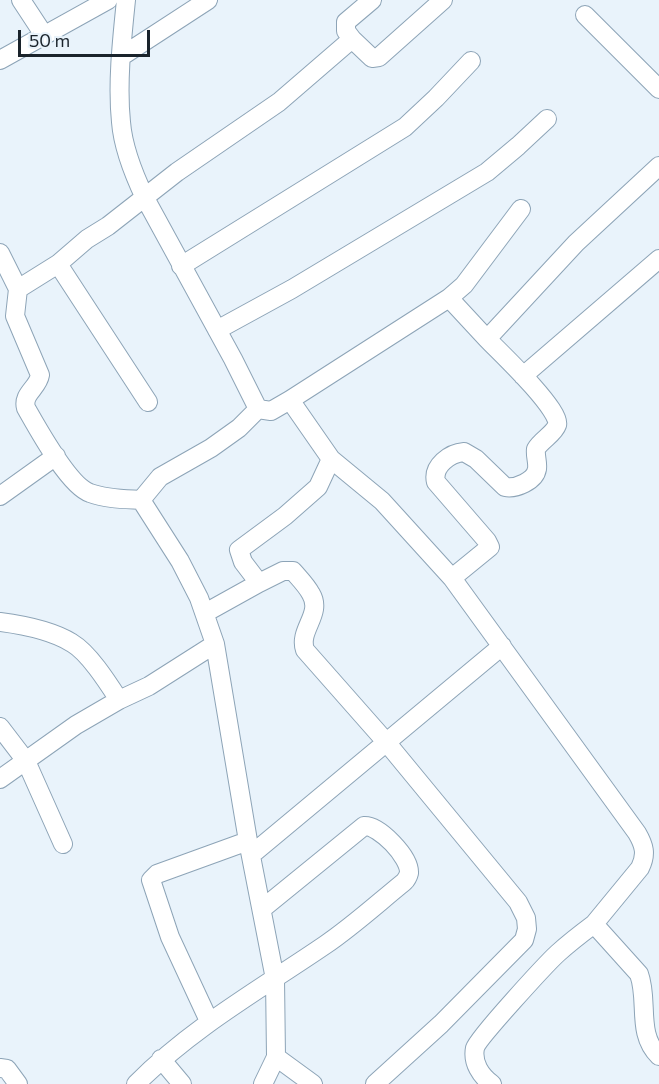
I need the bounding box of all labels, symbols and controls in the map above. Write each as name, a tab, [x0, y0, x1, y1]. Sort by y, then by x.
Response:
scale bar	[21, 18, 153, 56]
text: 50 m	[29, 29, 70, 51]

